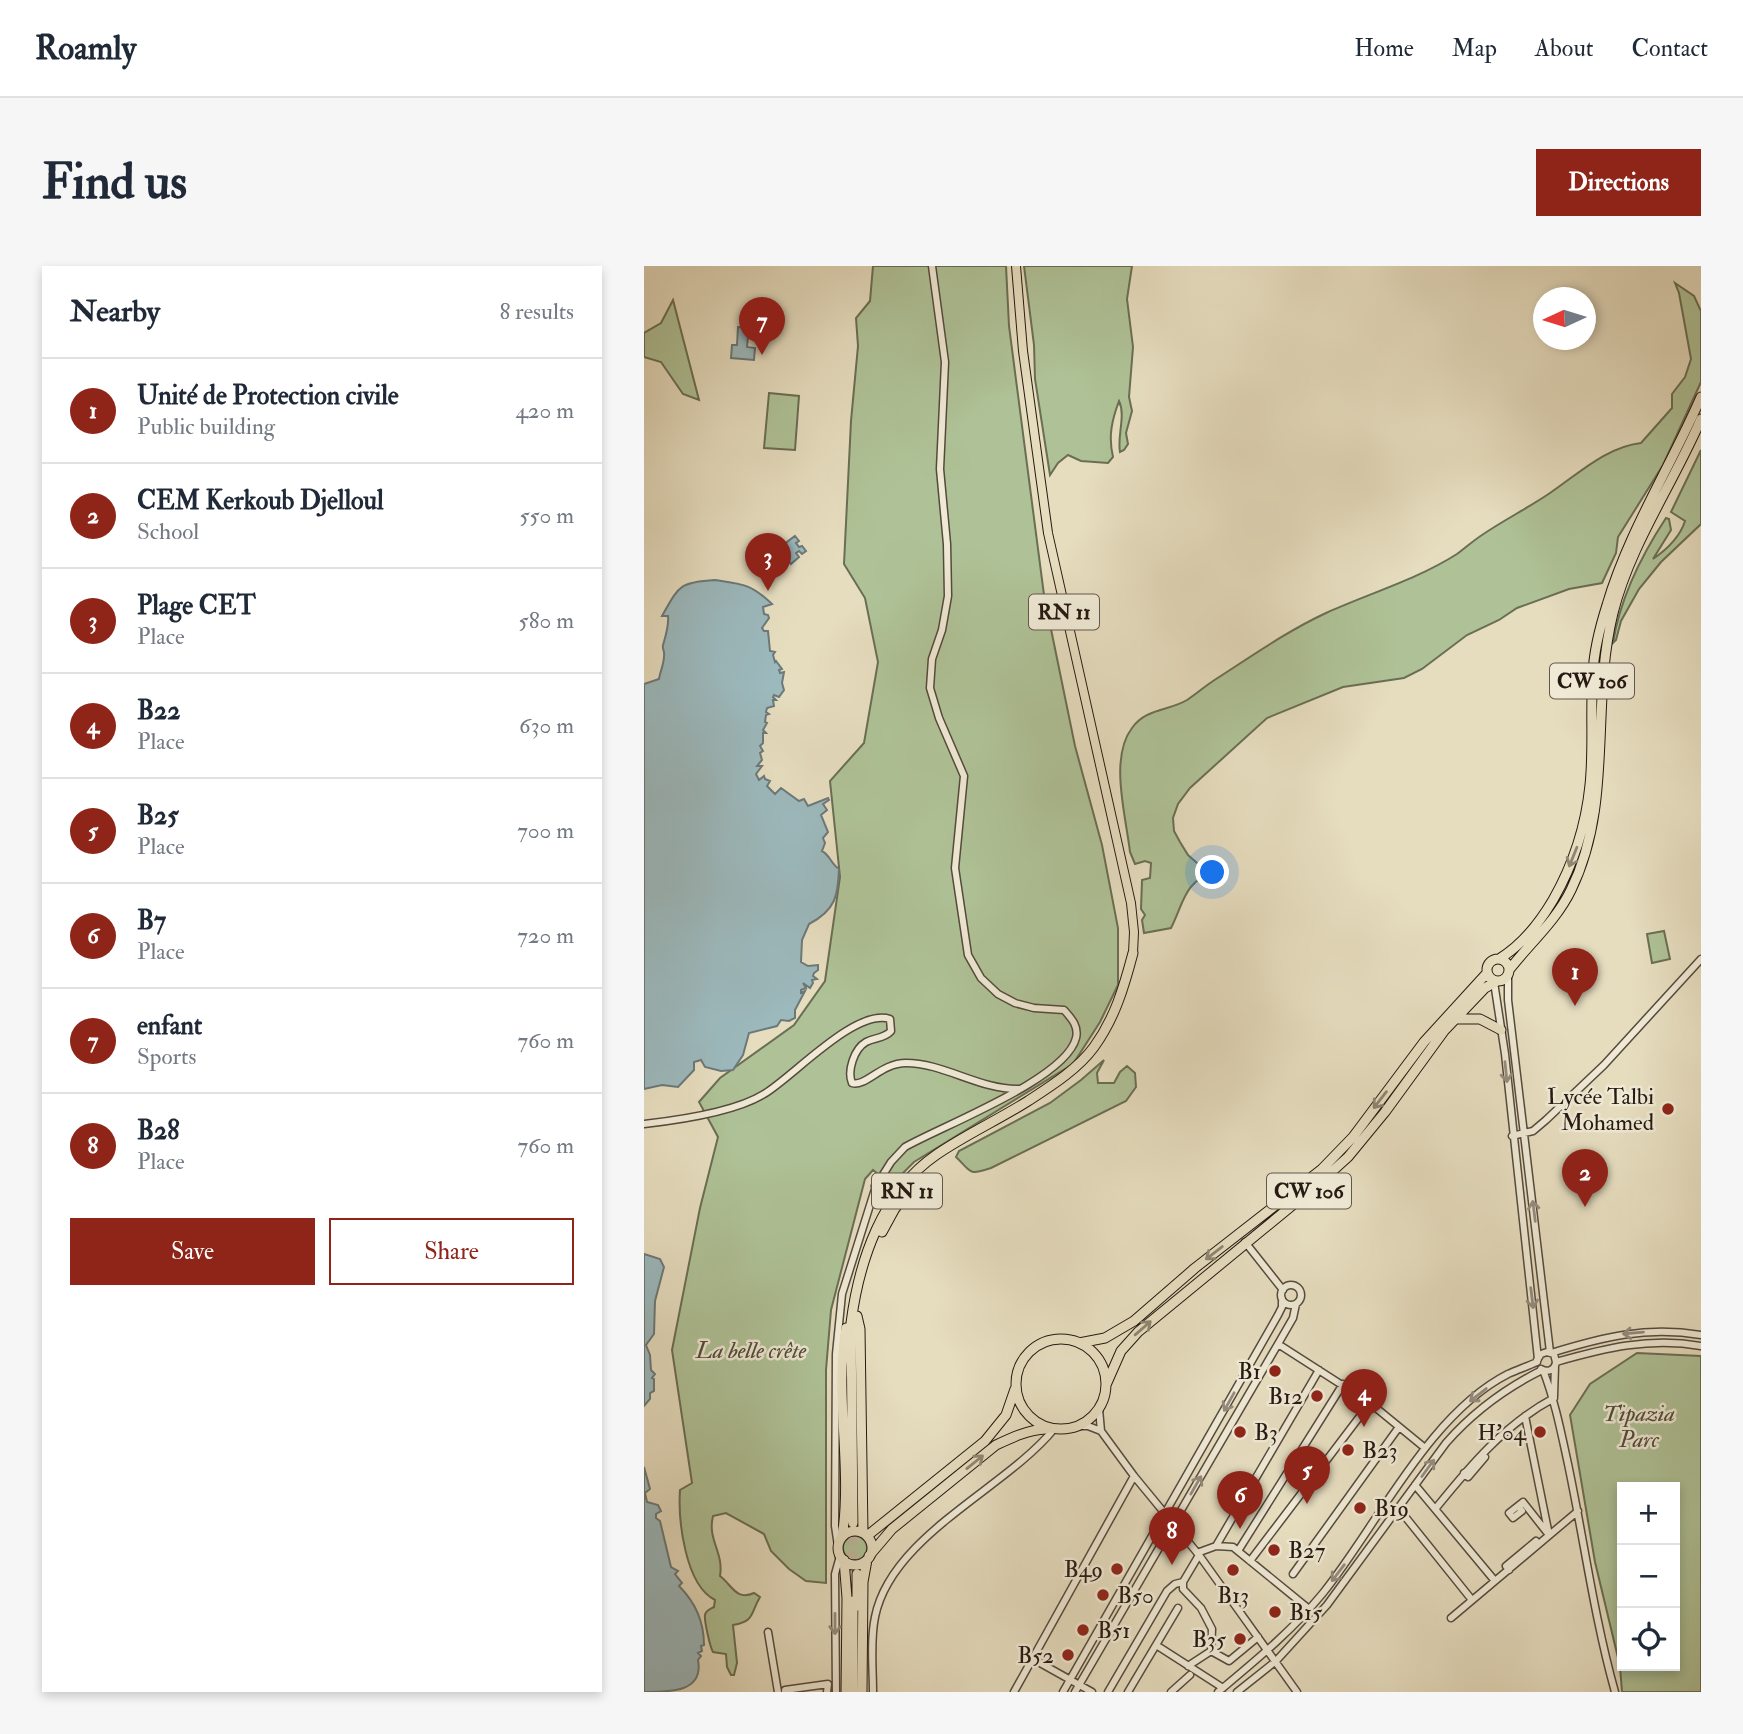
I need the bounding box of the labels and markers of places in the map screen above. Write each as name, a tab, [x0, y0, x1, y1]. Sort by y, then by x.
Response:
pin: 7	[739, 297, 785, 355]
pin: 3	[745, 533, 791, 591]
pin: 1	[1552, 948, 1598, 1006]
place label: Lycée Talbi Mohamed	[1547, 1082, 1654, 1137]
marker: Lycée Talbi Mohamed	[1660, 1101, 1676, 1117]
pin: 2	[1562, 1149, 1608, 1207]
place label: B1	[1238, 1357, 1261, 1386]
marker: B1	[1267, 1363, 1283, 1379]
pin: 4	[1341, 1369, 1387, 1427]
place label: B12	[1268, 1382, 1303, 1411]
marker: B12	[1309, 1388, 1325, 1404]
place label: B3	[1254, 1418, 1278, 1447]
place label: H'04	[1477, 1418, 1528, 1447]
marker: B3	[1232, 1424, 1248, 1440]
marker: H'04	[1532, 1424, 1548, 1440]
place label: B23	[1362, 1436, 1398, 1465]
marker: B23	[1340, 1442, 1356, 1458]
pin: 5	[1284, 1446, 1330, 1504]
pin: 6	[1217, 1471, 1263, 1529]
place label: B19	[1374, 1494, 1409, 1523]
marker: B19	[1352, 1500, 1368, 1516]
pin: 8	[1149, 1507, 1195, 1565]
place label: B27	[1288, 1536, 1326, 1565]
marker: B27	[1266, 1542, 1282, 1558]
place label: B49	[1064, 1555, 1103, 1584]
marker: B49	[1109, 1561, 1125, 1577]
marker: B13	[1225, 1562, 1241, 1578]
place label: B50	[1117, 1581, 1154, 1610]
place label: B13	[1217, 1581, 1249, 1610]
marker: B50	[1095, 1587, 1111, 1603]
place label: B15	[1289, 1598, 1322, 1627]
marker: B15	[1267, 1604, 1283, 1620]
place label: B51	[1097, 1616, 1130, 1645]
marker: B51	[1075, 1622, 1091, 1638]
place label: B35	[1192, 1625, 1226, 1654]
marker: B35	[1232, 1631, 1248, 1647]
place label: B52	[1017, 1641, 1054, 1670]
marker: B52	[1060, 1647, 1076, 1663]

